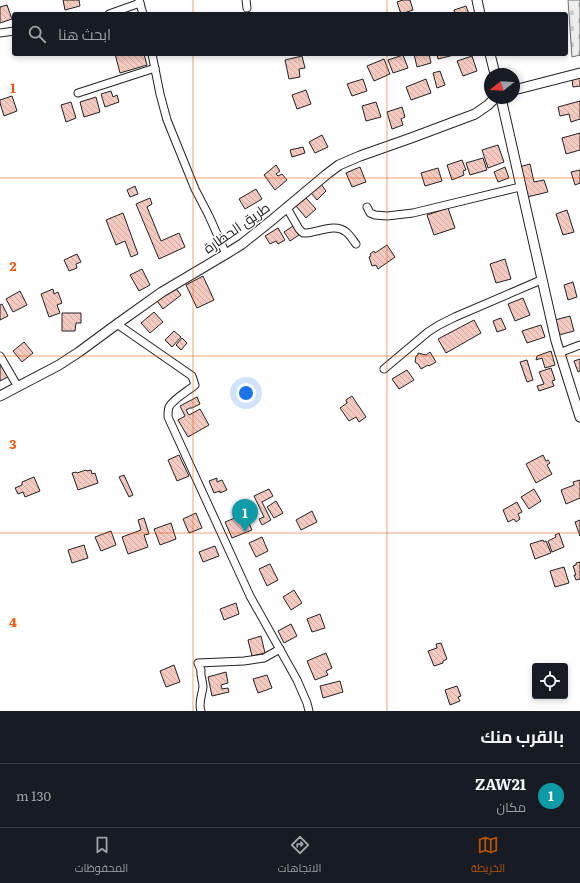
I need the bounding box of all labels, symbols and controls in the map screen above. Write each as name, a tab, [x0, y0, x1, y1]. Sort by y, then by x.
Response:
search box	[12, 12, 568, 56]
text: ابحث هنا	[58, 22, 111, 45]
icon: search	[26, 23, 48, 45]
north arrow	[484, 68, 520, 104]
text: 1	[10, 78, 16, 97]
street label: طريق الحظارة	[199, 197, 273, 257]
text: 2	[10, 256, 17, 275]
your location	[236, 383, 256, 403]
text: 3	[9, 434, 17, 453]
pin: 1	[232, 499, 258, 532]
text: 4	[9, 612, 17, 631]
map controls	[532, 663, 568, 699]
button: locate	[532, 663, 568, 699]
text: بالقرب منك	[480, 723, 564, 748]
text: ZAW21	[475, 772, 526, 795]
text: 130 m	[16, 786, 51, 805]
text: 1	[548, 786, 554, 805]
text: مكان	[497, 797, 526, 816]
tab: المحفوظات	[75, 834, 128, 878]
tab: الاتجاهات	[278, 834, 321, 878]
tab: الخريطة	[471, 834, 505, 878]

